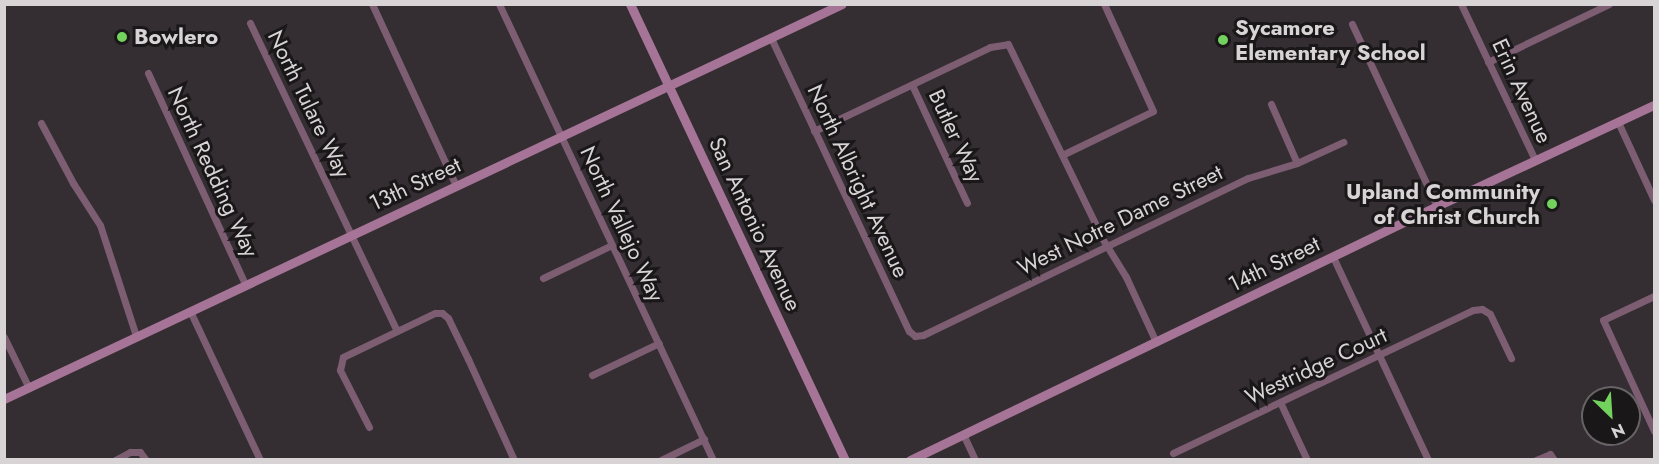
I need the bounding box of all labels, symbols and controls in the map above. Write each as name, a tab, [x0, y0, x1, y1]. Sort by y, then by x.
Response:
place label: Sycamore Elementary School	[1235, 14, 1426, 66]
place label: Bowlero	[134, 24, 218, 50]
street label: North Tulare Way	[262, 26, 356, 182]
marker: Bowlero	[115, 30, 129, 44]
marker: Sycamore Elementary School	[1216, 33, 1230, 47]
street label: Erin Avenue	[1486, 35, 1558, 147]
street label: North Albright Avenue	[802, 80, 914, 282]
street label: North Redding Way	[162, 83, 264, 261]
street label: Butler Way	[923, 85, 989, 187]
street label: San Antonio Avenue	[703, 133, 807, 315]
street label: North Vallejo Way	[574, 142, 670, 306]
street label: 13th Street	[365, 151, 465, 217]
street label: West Notre Dame Street	[1013, 159, 1227, 281]
place label: Upland Community of Christ Church	[1346, 178, 1540, 230]
marker: Upland Community of Christ Church	[1545, 197, 1559, 211]
street label: 14th Street	[1224, 231, 1324, 297]
street label: Westridge Court	[1241, 322, 1391, 410]
north arrow	[1581, 386, 1641, 446]
text: N	[1607, 418, 1629, 444]

